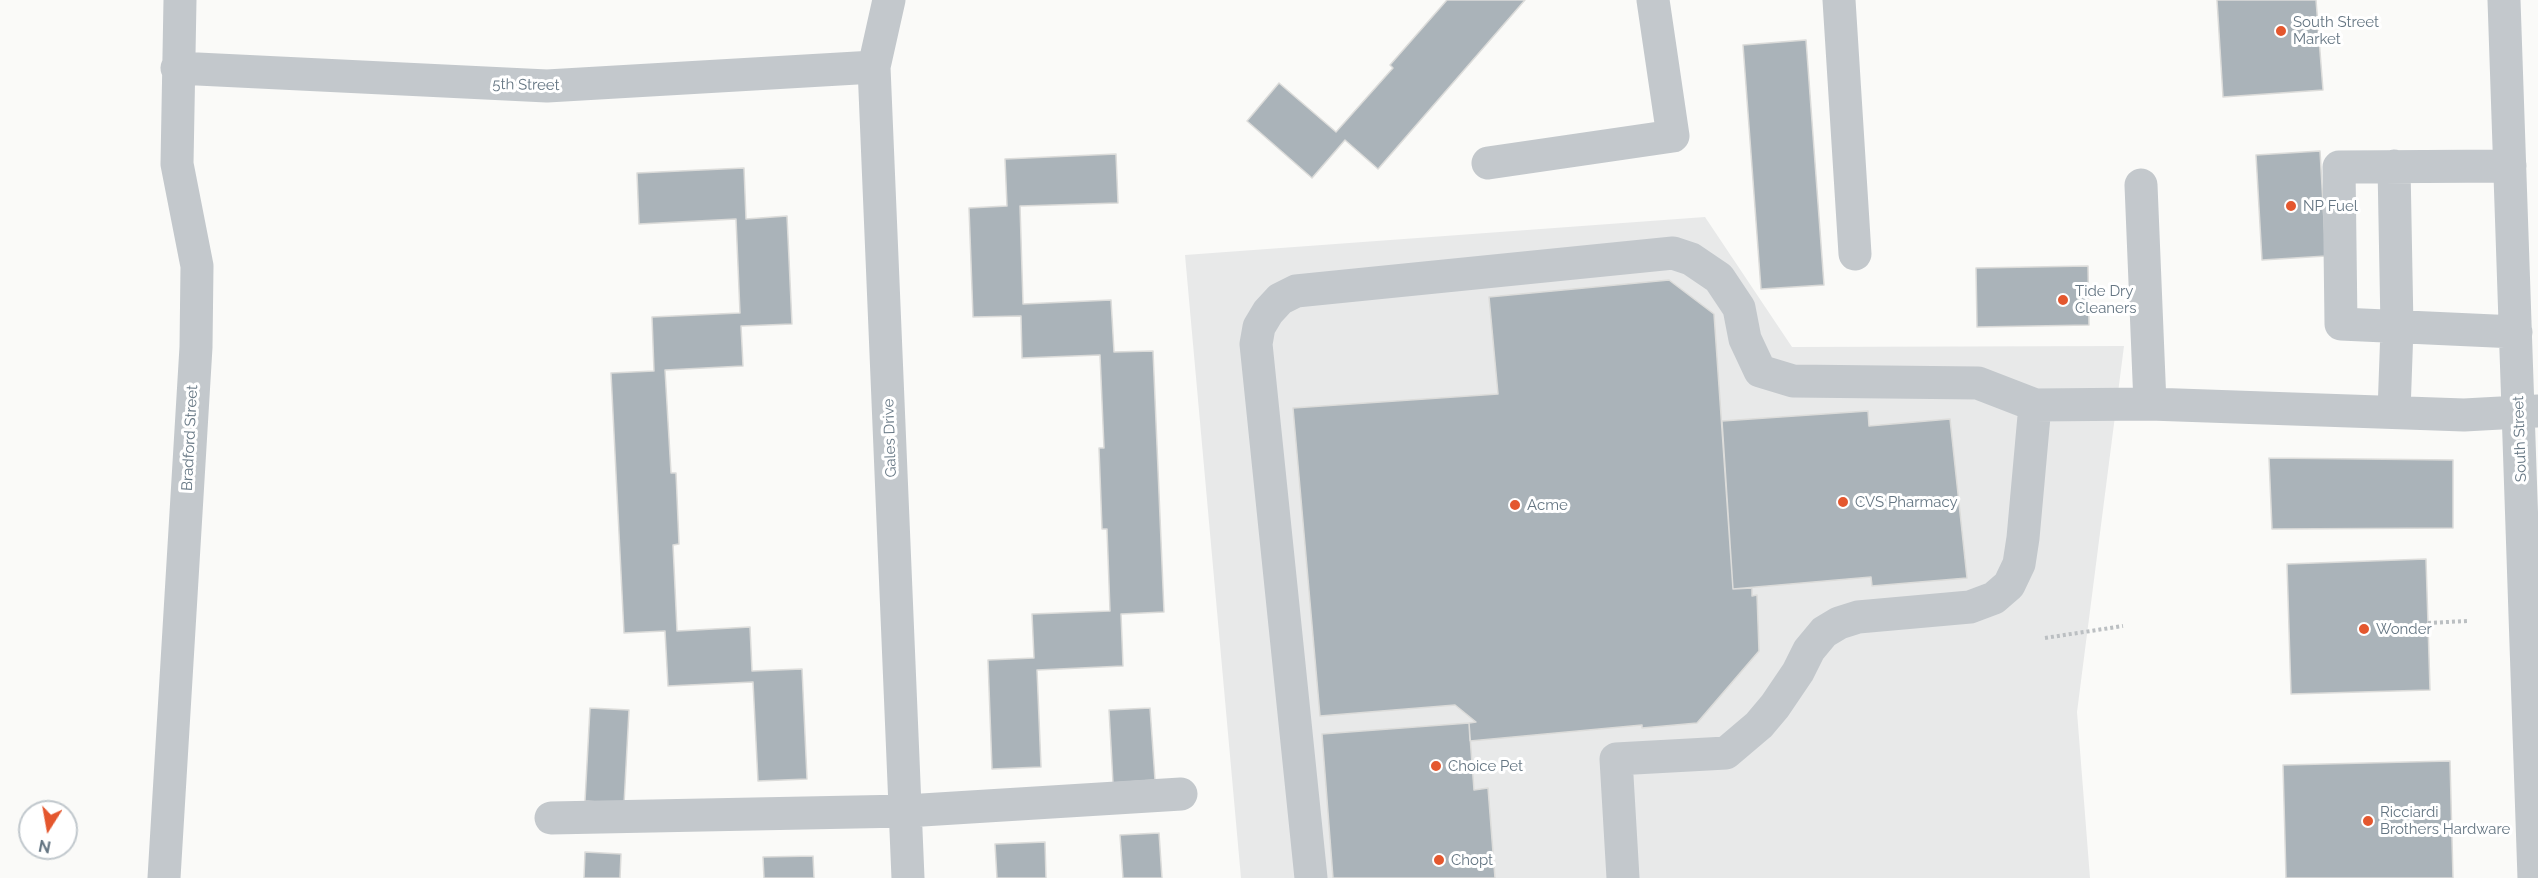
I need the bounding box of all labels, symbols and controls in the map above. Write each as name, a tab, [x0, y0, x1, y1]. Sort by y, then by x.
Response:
place label: South Street Market	[2293, 13, 2379, 48]
marker: South Street Market	[2274, 24, 2288, 38]
street label: 5th Street	[492, 75, 560, 95]
place label: NP Fuel	[2303, 197, 2358, 215]
marker: NP Fuel	[2284, 199, 2298, 213]
place label: Tide Dry Cleaners	[2075, 282, 2136, 317]
marker: Tide Dry Cleaners	[2056, 293, 2070, 307]
street label: Bradford Street	[178, 385, 202, 491]
street label: South Street	[2510, 396, 2530, 482]
street label: Gales Drive	[880, 398, 900, 478]
place label: CVS Pharmacy	[1855, 493, 1958, 511]
marker: CVS Pharmacy	[1836, 495, 1850, 509]
place label: Acme	[1527, 496, 1568, 514]
marker: Acme	[1508, 498, 1522, 512]
place label: Wonder	[2376, 620, 2432, 638]
marker: Wonder	[2357, 622, 2371, 636]
place label: Choice Pet	[1448, 757, 1523, 775]
marker: Choice Pet	[1429, 759, 1443, 773]
north arrow	[18, 800, 78, 860]
place label: Ricciardi Brothers Hardware	[2380, 803, 2510, 838]
marker: Ricciardi Brothers Hardware	[2361, 814, 2375, 828]
text: N	[37, 836, 53, 857]
place label: Chopt	[1451, 851, 1493, 869]
marker: Chopt	[1432, 853, 1446, 867]

